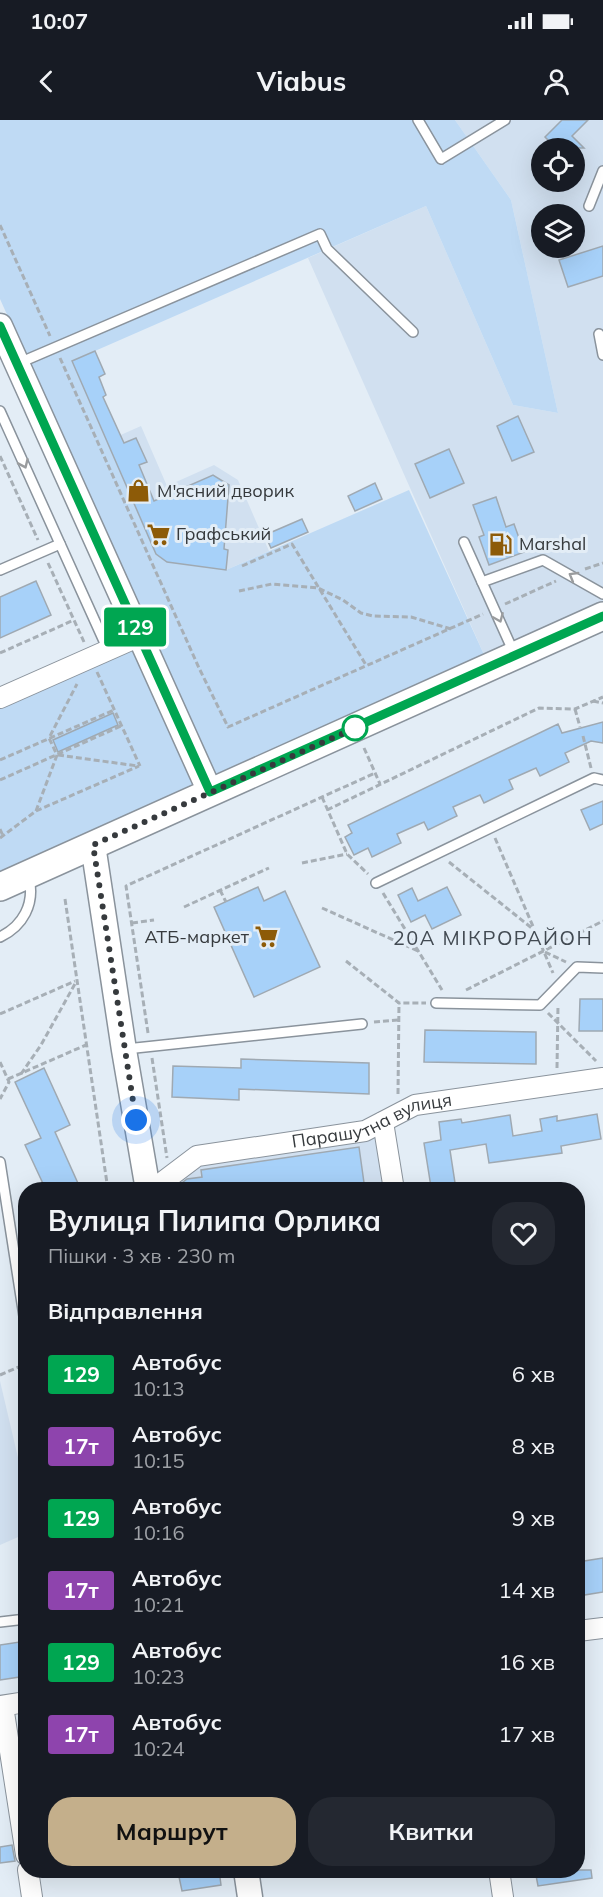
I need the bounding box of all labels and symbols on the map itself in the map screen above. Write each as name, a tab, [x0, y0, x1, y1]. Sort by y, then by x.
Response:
one-way arrow	[17, 458, 29, 469]
shop icon: М'ясний дворик	[126, 478, 152, 504]
place label: М'ясний дворик	[157, 479, 294, 502]
supermarket icon: Графський	[145, 521, 171, 547]
place label: Графський	[176, 522, 271, 545]
fuel station icon: Marshal	[488, 531, 514, 557]
place label: Marshal	[519, 532, 586, 555]
one-way arrow	[569, 572, 579, 584]
line badge: 129	[100, 608, 170, 646]
one-way arrow	[492, 612, 504, 623]
unlabelled marker	[342, 715, 368, 741]
supermarket icon: АТБ-маркет	[254, 924, 280, 950]
place label: АТБ-маркет	[145, 925, 250, 948]
district label: 20А МІКРОРАЙОН	[393, 925, 593, 950]
street label: Парашутна вулиця	[290, 1088, 453, 1153]
your location	[121, 1105, 151, 1135]

